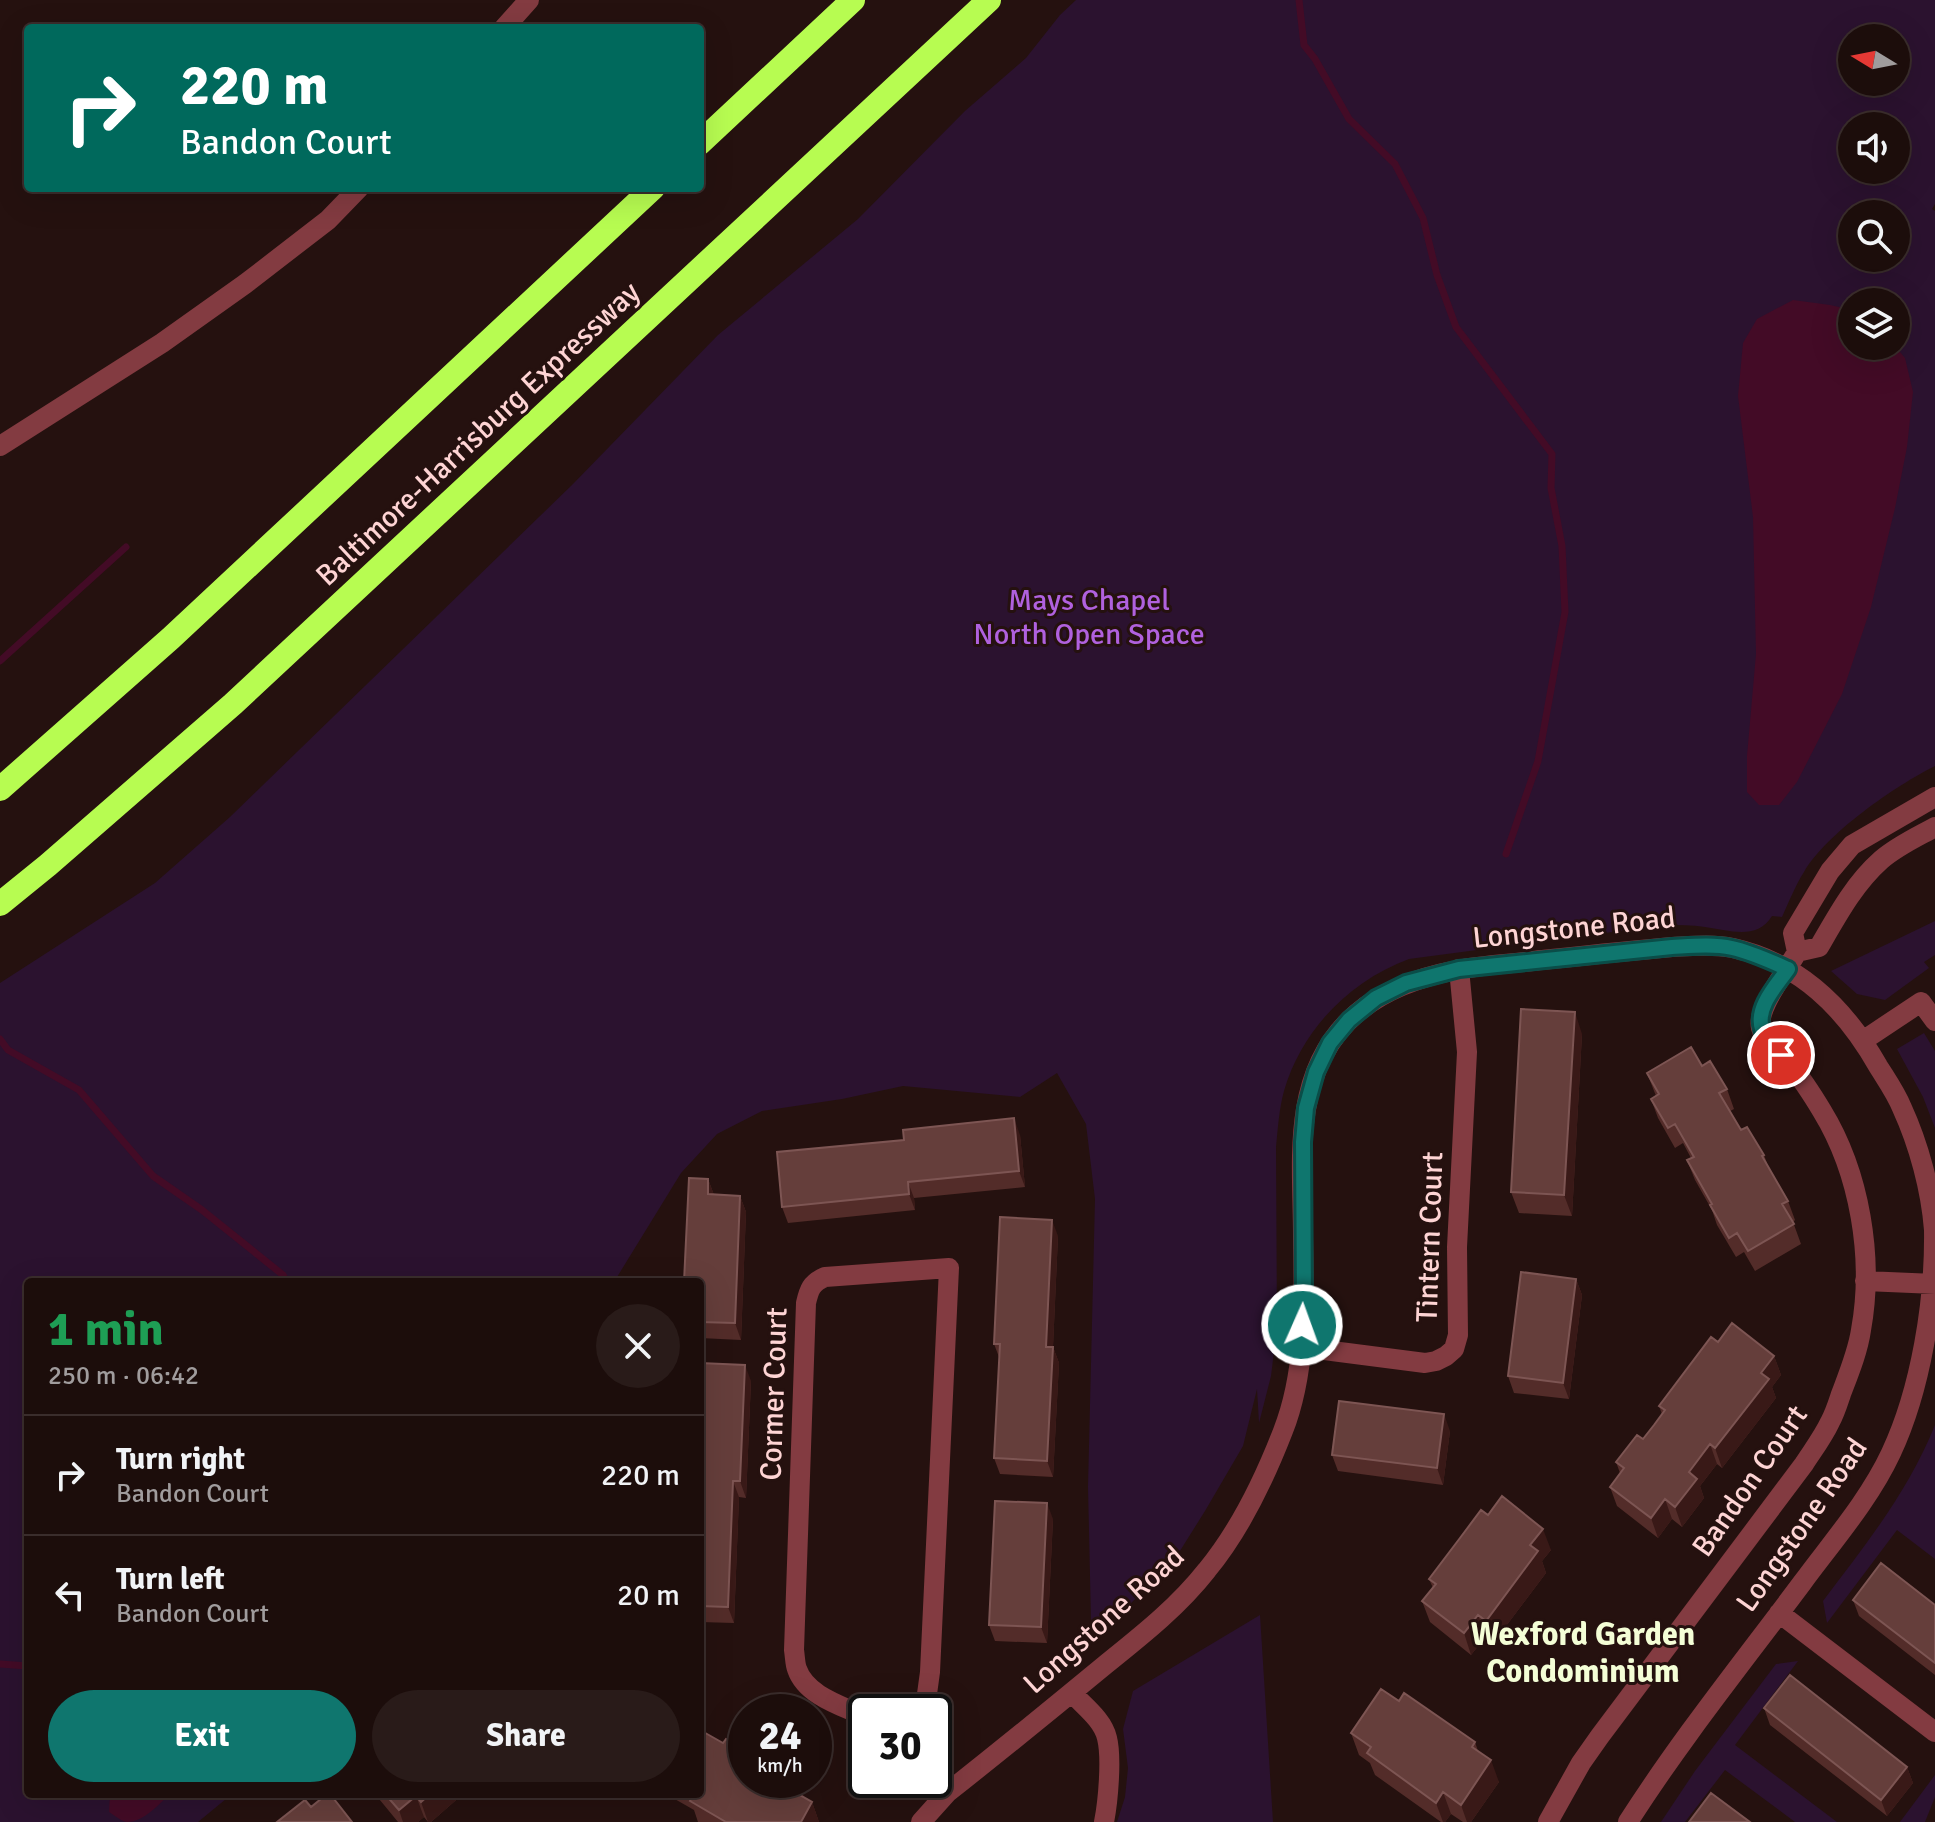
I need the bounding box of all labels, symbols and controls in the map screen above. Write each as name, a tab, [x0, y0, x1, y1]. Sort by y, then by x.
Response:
north arrow	[1838, 24, 1910, 96]
map controls	[1838, 24, 1910, 360]
text: 220 m	[180, 51, 328, 120]
icon: right	[48, 56, 152, 160]
button: sound	[1838, 112, 1910, 184]
text: Bandon Court	[180, 120, 392, 165]
button: search	[1838, 200, 1910, 272]
street label: Baltimore-Harrisburg Expressway	[308, 274, 648, 594]
button: layers	[1838, 288, 1910, 360]
park label: Mays Chapel North Open Space	[973, 582, 1205, 653]
street label: Longstone Road	[1471, 899, 1677, 957]
pin	[1747, 1021, 1815, 1089]
icon: arrive	[1759, 1033, 1803, 1077]
street label: Tintern Court	[1409, 1151, 1451, 1323]
position arrow	[1260, 1283, 1344, 1367]
text: 1 min	[48, 1300, 164, 1359]
button: close	[596, 1304, 680, 1388]
street label: Cormer Court	[752, 1307, 796, 1481]
text: 250 m · 06:42	[48, 1360, 199, 1392]
street label: Bandon Court	[1684, 1398, 1816, 1564]
street label: Longstone Road	[1728, 1431, 1876, 1619]
text: Turn right	[116, 1441, 245, 1478]
icon: right	[48, 1453, 92, 1497]
text: 220 m	[601, 1457, 680, 1494]
text: Bandon Court	[116, 1478, 269, 1510]
street label: Longstone Road	[1016, 1538, 1192, 1702]
text: Turn left	[116, 1561, 225, 1598]
icon: left	[48, 1573, 92, 1617]
text: 20 m	[617, 1577, 680, 1614]
text: Bandon Court	[116, 1598, 269, 1630]
district label: Wexford Garden Condominium	[1471, 1615, 1695, 1691]
button: Exit	[48, 1690, 356, 1782]
button: Share	[372, 1690, 680, 1782]
speed limit sign: 30	[848, 1694, 952, 1798]
text: 24	[758, 1711, 802, 1761]
text: km/h	[757, 1753, 803, 1778]

